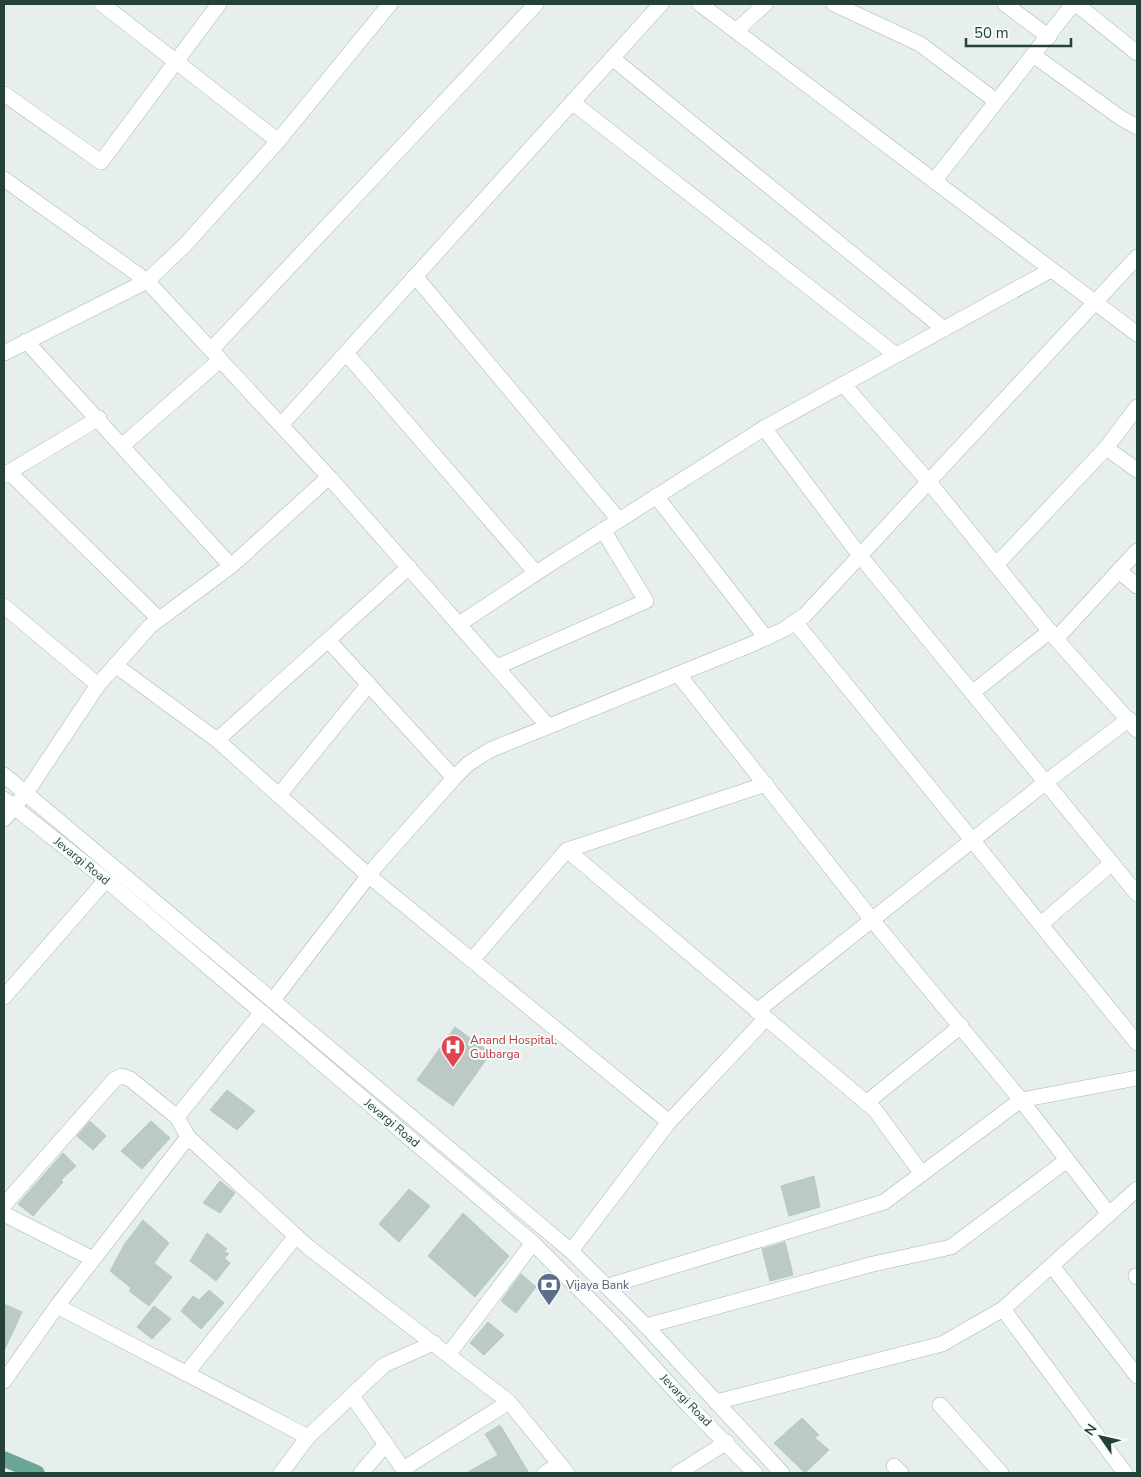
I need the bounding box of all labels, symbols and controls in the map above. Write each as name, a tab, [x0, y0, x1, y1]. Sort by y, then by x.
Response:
scale bar	[966, 15, 1071, 47]
text: 50 m	[974, 23, 1009, 43]
street label: Jevargi Road	[50, 833, 113, 889]
place label: Anand Hospital, Gulbarga	[470, 1032, 557, 1062]
hospital icon: Anand Hospital, Gulbarga	[440, 1034, 466, 1068]
street label: Jevargi Road	[360, 1094, 423, 1151]
bank icon: Vijaya Bank	[536, 1272, 562, 1306]
place label: Vijaya Bank	[565, 1277, 630, 1293]
street label: Jevargi Road	[656, 1369, 715, 1430]
north arrow	[1076, 1412, 1126, 1462]
text: N	[1080, 1420, 1101, 1440]

